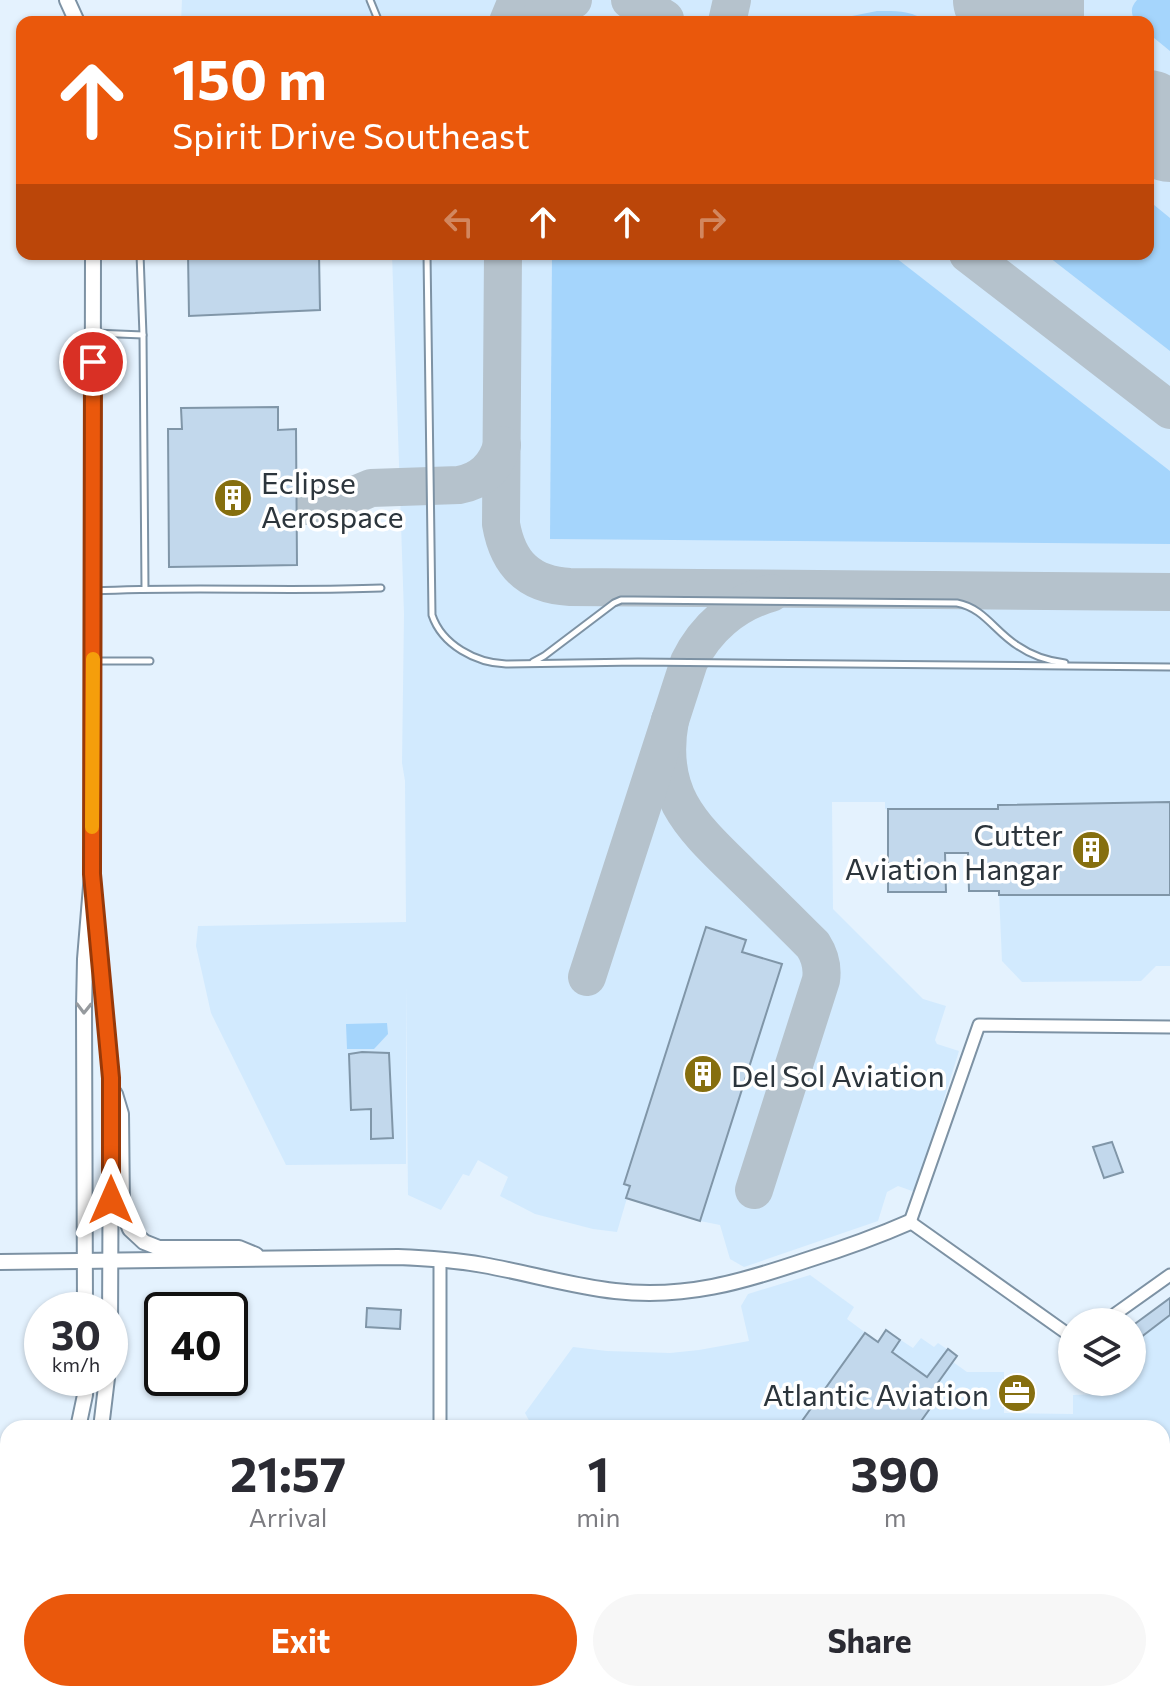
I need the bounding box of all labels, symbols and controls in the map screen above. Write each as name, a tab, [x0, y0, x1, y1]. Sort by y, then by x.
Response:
text: 150 m	[172, 43, 327, 112]
icon: ahead	[40, 48, 144, 152]
text: Spirit Drive Southeast	[172, 112, 530, 156]
icon: left	[437, 200, 481, 244]
icon: ahead	[521, 200, 565, 244]
icon: ahead	[605, 200, 649, 244]
icon: right	[689, 200, 733, 244]
pin	[59, 328, 127, 396]
icon: arrive	[71, 340, 115, 384]
place label: Eclipse Aerospace	[261, 463, 404, 534]
building icon: Eclipse Aerospace	[212, 477, 254, 519]
place label: Cutter Aviation Hangar	[845, 815, 1063, 886]
building icon: Cutter Aviation Hangar	[1070, 829, 1112, 871]
one-way arrow	[75, 1002, 93, 1015]
building icon: Del Sol Aviation	[682, 1053, 724, 1095]
place label: Del Sol Aviation	[731, 1056, 945, 1093]
position arrow	[69, 1158, 153, 1242]
speed limit sign: 40	[144, 1292, 248, 1396]
map controls	[1058, 1308, 1146, 1396]
button: layers	[1058, 1308, 1146, 1396]
text: 30	[51, 1309, 101, 1358]
text: km/h	[52, 1352, 100, 1376]
office icon: Atlantic Aviation	[996, 1372, 1038, 1414]
place label: Atlantic Aviation	[763, 1375, 989, 1412]
text: 21:57	[230, 1443, 346, 1502]
text: 1	[587, 1443, 609, 1502]
text: 390	[850, 1443, 940, 1502]
text: Arrival	[249, 1501, 327, 1532]
text: min	[576, 1501, 620, 1532]
text: m	[884, 1501, 907, 1532]
button: Exit	[24, 1594, 577, 1686]
button: Share	[593, 1594, 1146, 1686]

